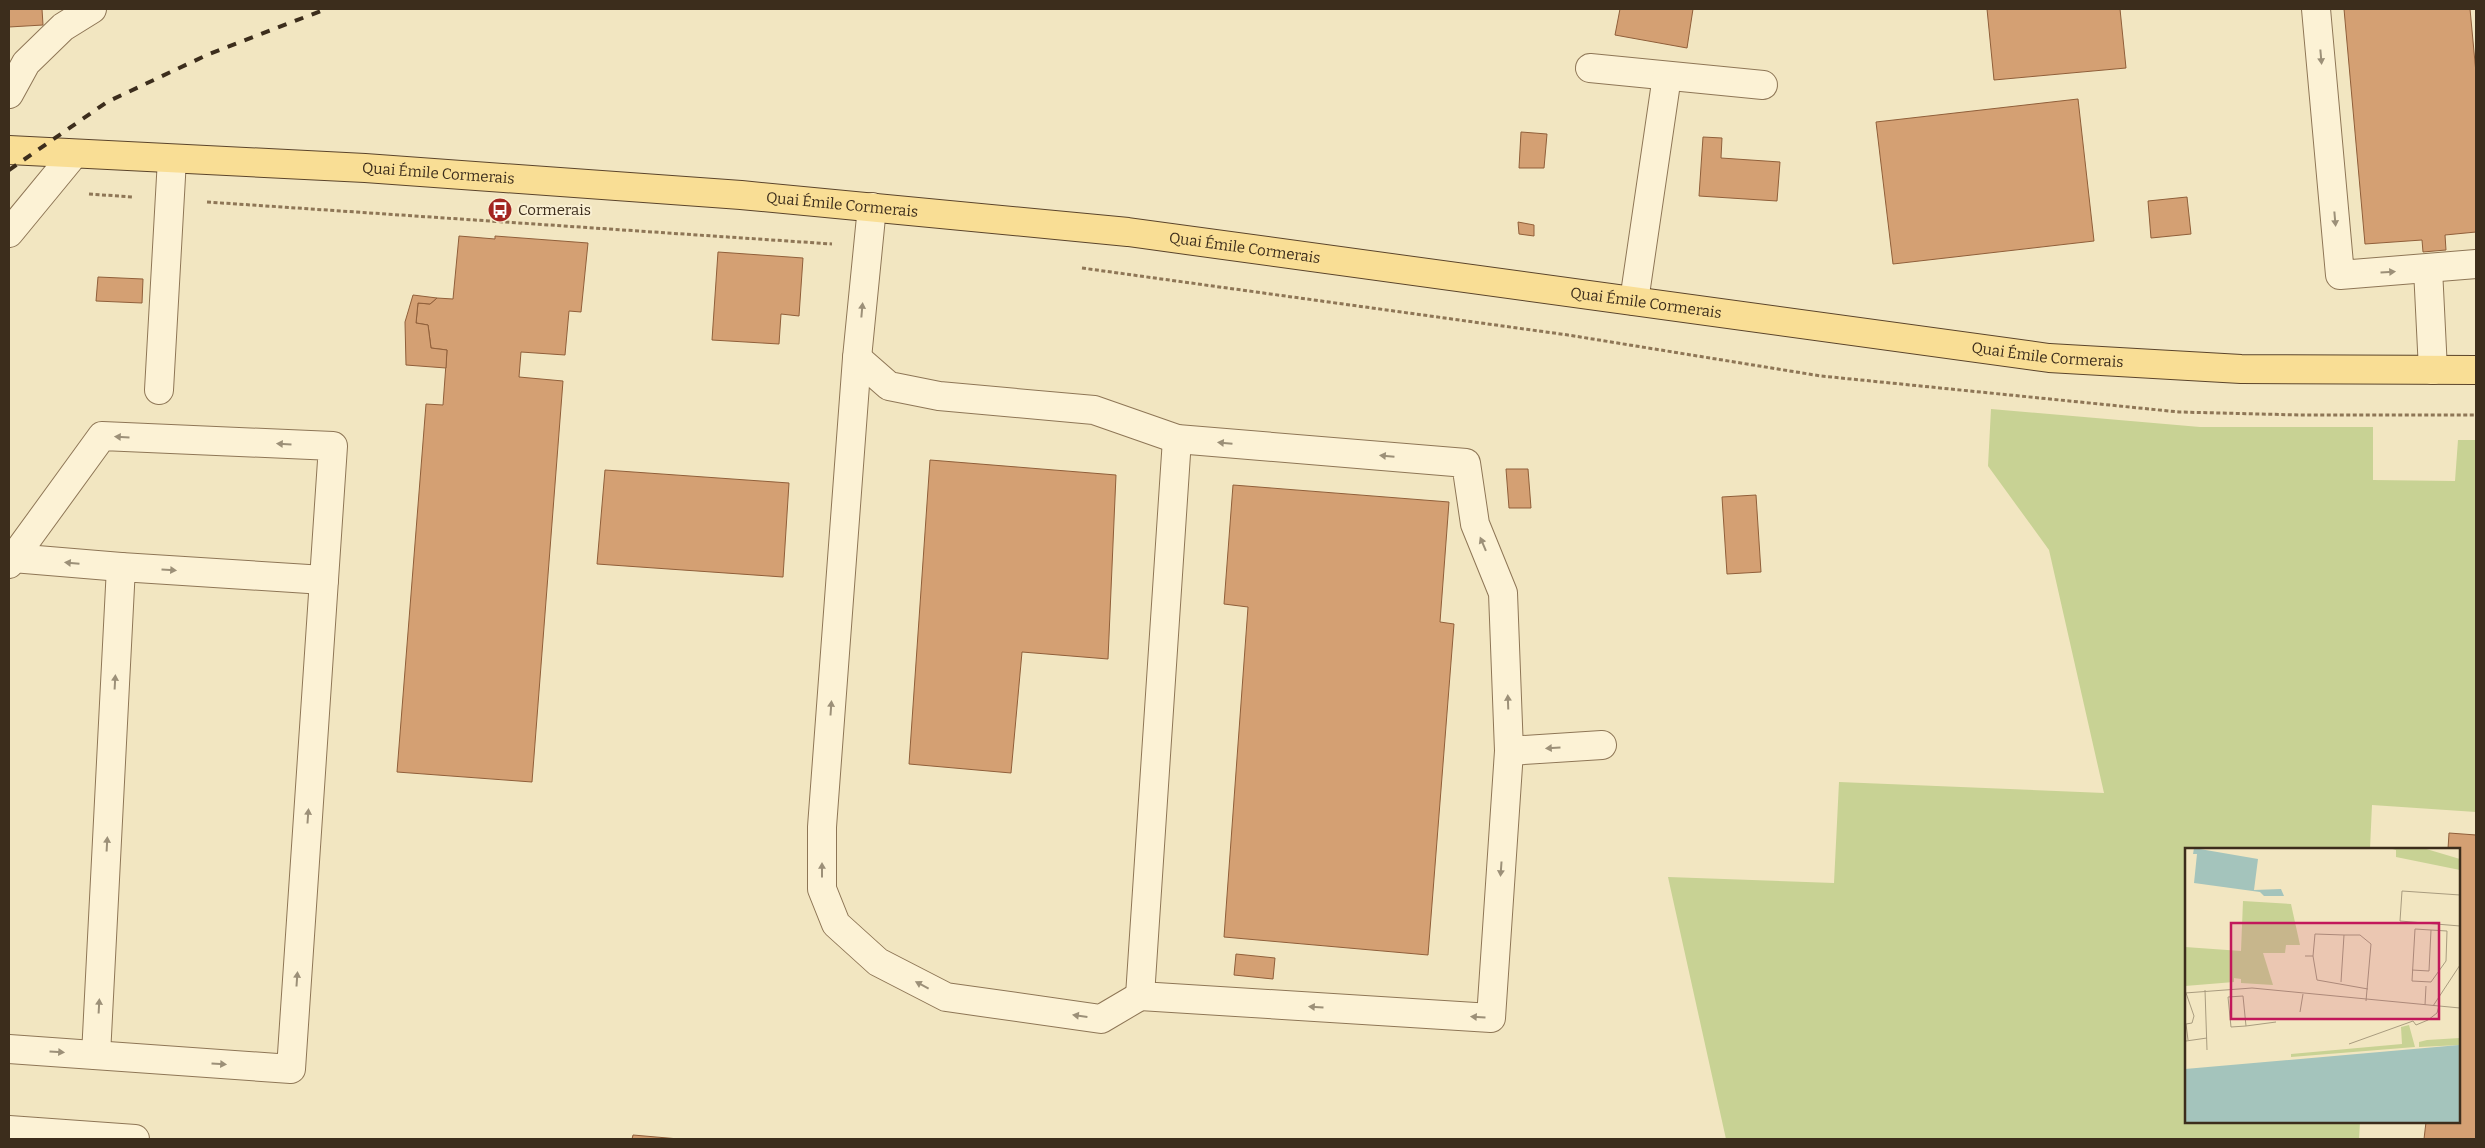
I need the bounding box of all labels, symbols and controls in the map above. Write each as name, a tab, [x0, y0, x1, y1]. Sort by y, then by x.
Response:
one-way arrow	[2317, 50, 2325, 66]
street label: Quai Émile Cormerais	[362, 159, 515, 188]
street label: Quai Émile Cormerais	[765, 188, 919, 221]
bus stop icon: Cormerais	[487, 197, 513, 223]
place label: Cormerais	[518, 201, 591, 219]
one-way arrow	[2331, 211, 2339, 227]
street label: Quai Émile Cormerais	[1168, 229, 1322, 267]
one-way arrow	[2381, 267, 2397, 275]
street label: Quai Émile Cormerais	[1569, 284, 1723, 322]
one-way arrow	[858, 301, 866, 317]
street label: Quai Émile Cormerais	[1970, 338, 2124, 371]
one-way arrow	[114, 432, 130, 440]
one-way arrow	[276, 439, 292, 447]
one-way arrow	[1217, 439, 1233, 447]
one-way arrow	[1379, 452, 1395, 460]
one-way arrow	[1478, 536, 1486, 551]
one-way arrow	[64, 559, 80, 567]
one-way arrow	[161, 567, 177, 575]
one-way arrow	[112, 674, 120, 690]
one-way arrow	[1503, 694, 1511, 710]
one-way arrow	[827, 699, 835, 715]
one-way arrow	[1545, 745, 1561, 753]
one-way arrow	[304, 808, 312, 824]
one-way arrow	[103, 836, 111, 852]
inset map	[2185, 848, 2460, 1123]
one-way arrow	[1497, 861, 1505, 877]
one-way arrow	[818, 862, 826, 878]
one-way arrow	[294, 970, 302, 986]
one-way arrow	[915, 981, 929, 989]
one-way arrow	[95, 998, 103, 1014]
one-way arrow	[1308, 1002, 1324, 1010]
one-way arrow	[1072, 1012, 1088, 1020]
one-way arrow	[1470, 1013, 1486, 1021]
one-way arrow	[50, 1049, 66, 1057]
one-way arrow	[212, 1060, 228, 1068]

